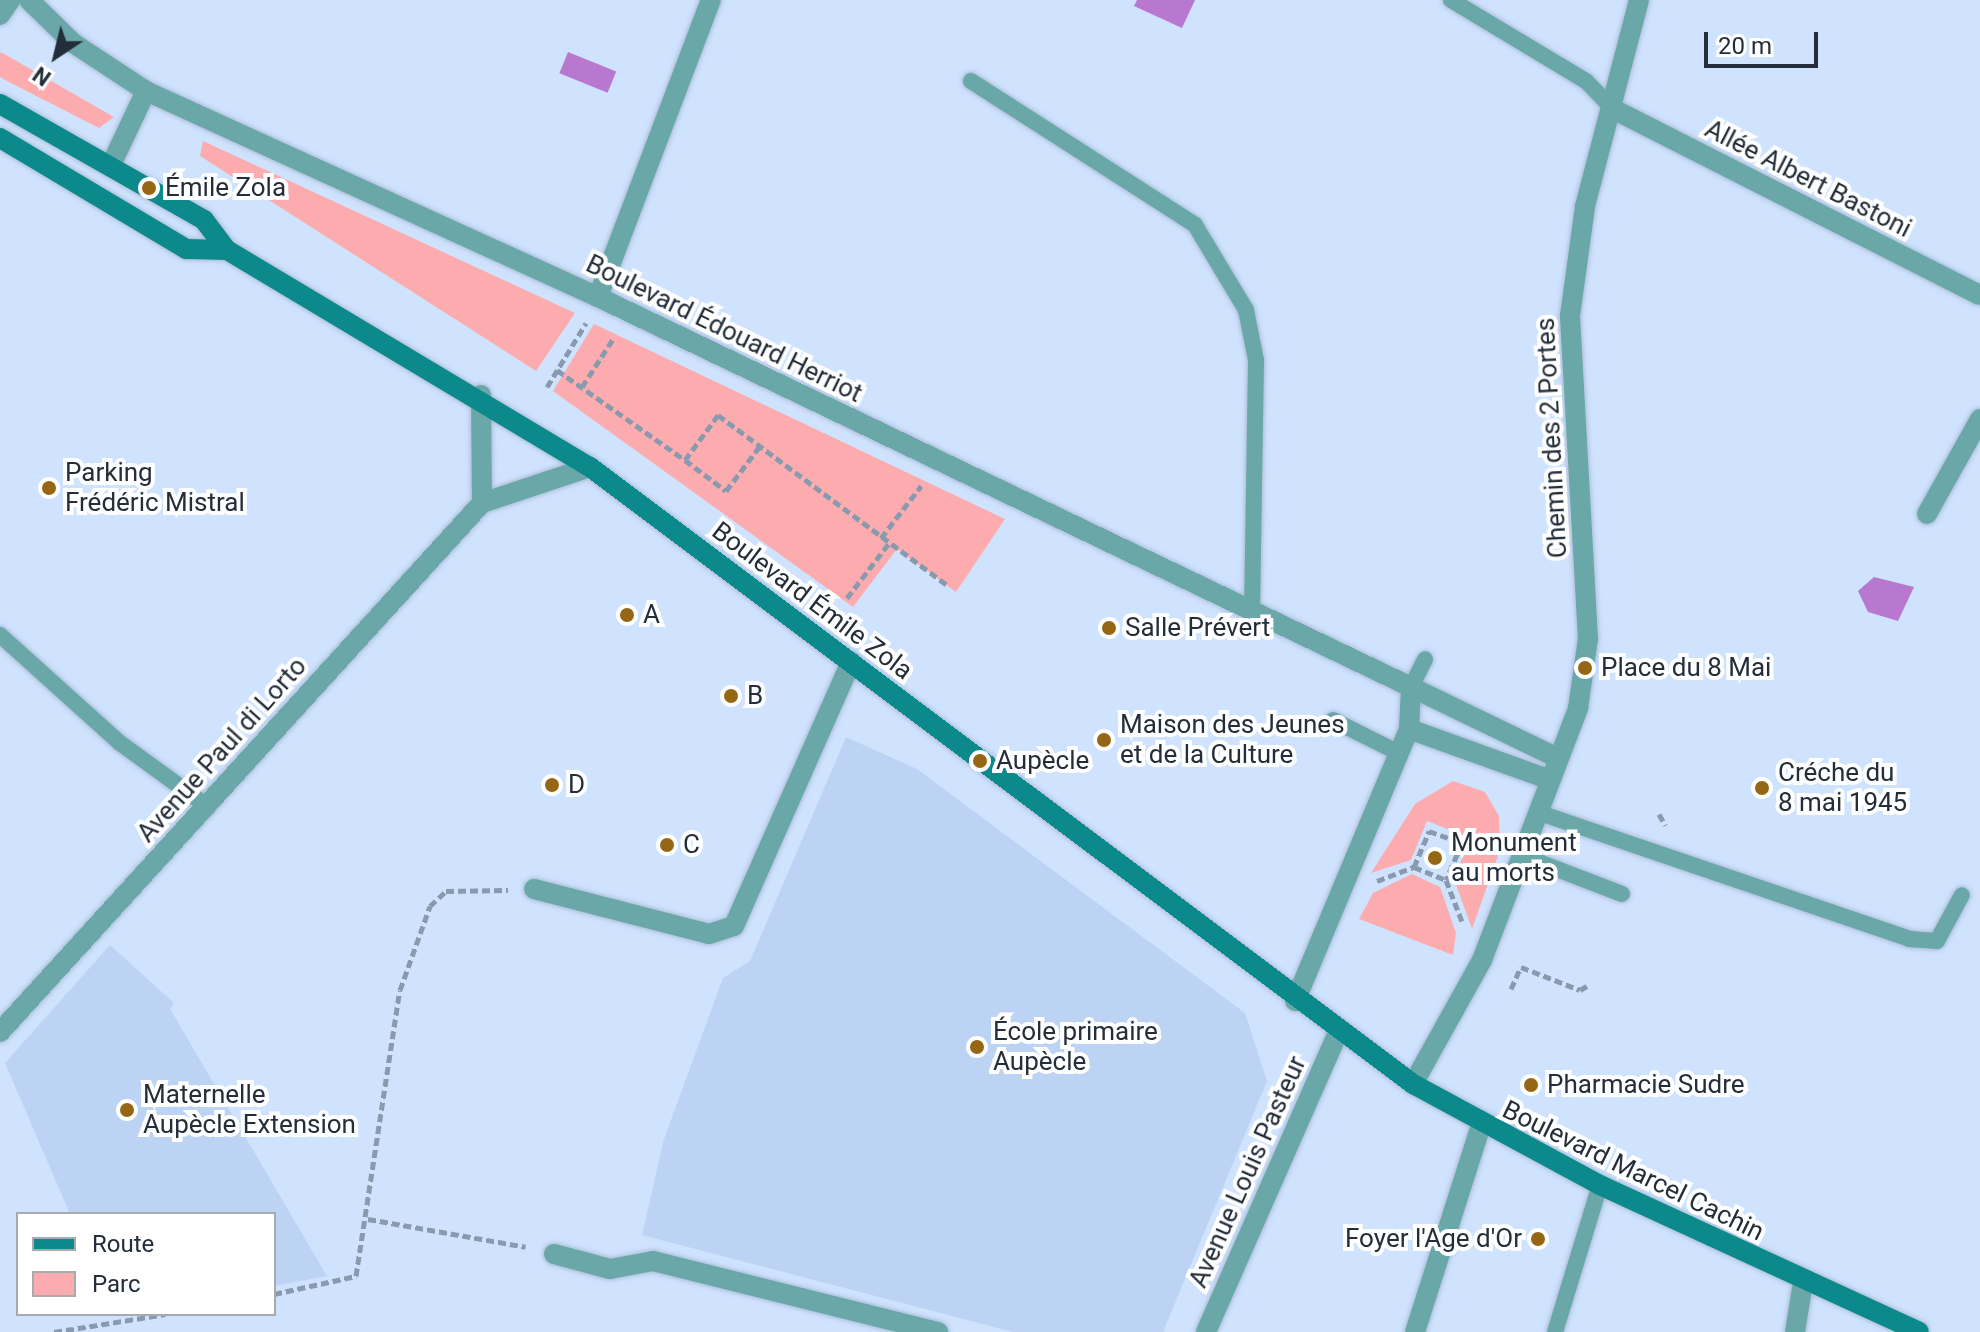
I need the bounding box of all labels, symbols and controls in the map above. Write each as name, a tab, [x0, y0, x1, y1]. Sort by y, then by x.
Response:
north arrow	[16, 16, 96, 96]
scale bar	[1708, 16, 1822, 66]
text: 20 m	[1718, 32, 1772, 60]
text: N	[28, 61, 55, 91]
street label: Allée Albert Bastoni	[1700, 114, 1916, 244]
place label: Émile Zola	[165, 172, 286, 204]
marker: Émile Zola	[140, 179, 158, 197]
street label: Boulevard Édouard Herriot	[581, 248, 867, 410]
street label: Chemin des 2 Portes	[1530, 317, 1574, 559]
place label: Parking Frédéric Mistral	[65, 457, 245, 518]
marker: Parking Frédéric Mistral	[40, 479, 58, 497]
street label: Boulevard Émile Zola	[706, 516, 918, 686]
place label: A	[643, 599, 660, 631]
marker: A	[618, 606, 636, 624]
place label: Salle Prévert	[1125, 612, 1270, 644]
marker: Salle Prévert	[1100, 619, 1118, 637]
street label: Avenue Paul di Lorto	[131, 651, 313, 849]
place label: Place du 8 Mai	[1601, 652, 1771, 684]
marker: Place du 8 Mai	[1576, 659, 1594, 677]
place label: B	[747, 680, 763, 712]
marker: B	[722, 687, 740, 705]
place label: Maison des Jeunes et de la Culture	[1120, 709, 1345, 770]
marker: Maison des Jeunes et de la Culture	[1095, 731, 1113, 749]
place label: Aupècle	[996, 745, 1089, 777]
marker: Aupècle	[971, 752, 989, 770]
place label: Créche du 8 mai 1945	[1778, 757, 1907, 818]
place label: D	[568, 769, 585, 801]
marker: D	[543, 776, 561, 794]
marker: Créche du 8 mai 1945	[1753, 779, 1771, 797]
place label: Monument au morts	[1451, 827, 1577, 888]
place label: C	[683, 829, 700, 861]
marker: C	[658, 836, 676, 854]
marker: Monument au morts	[1426, 849, 1444, 867]
place label: École primaire Aupècle	[993, 1016, 1158, 1078]
marker: École primaire Aupècle	[968, 1038, 986, 1056]
street label: Avenue Louis Pasteur	[1183, 1051, 1313, 1293]
place label: Pharmacie Sudre	[1547, 1069, 1745, 1101]
marker: Pharmacie Sudre	[1522, 1076, 1540, 1094]
place label: Maternelle Aupècle Extension	[143, 1079, 356, 1140]
street label: Boulevard Marcel Cachin	[1497, 1094, 1769, 1248]
marker: Maternelle Aupècle Extension	[118, 1101, 136, 1119]
legend	[16, 1212, 276, 1316]
place label: Foyer l'Age d'Or	[1345, 1223, 1522, 1255]
text: Route	[92, 1230, 154, 1258]
marker: Foyer l'Age d'Or	[1529, 1230, 1547, 1248]
text: Parc	[92, 1270, 141, 1298]

